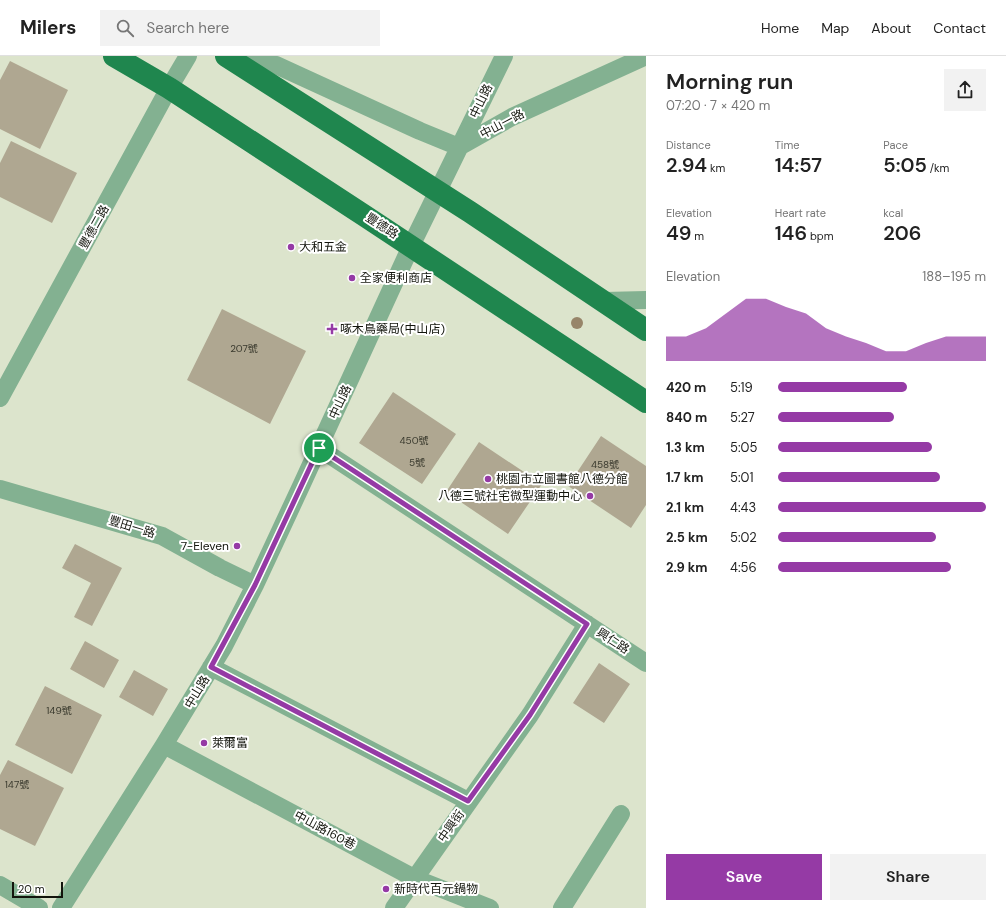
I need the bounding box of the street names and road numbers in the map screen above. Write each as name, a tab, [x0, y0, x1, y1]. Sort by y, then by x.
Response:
street label: 中山路	[466, 81, 496, 121]
street label: 中山一路	[477, 106, 527, 142]
street label: 豐德二路	[75, 202, 113, 252]
street label: 豐德路	[363, 209, 401, 243]
street label: 中山路	[325, 382, 355, 422]
street label: 豐田一路	[107, 512, 157, 542]
street label: 興仁路	[594, 624, 632, 658]
street label: 中山路	[181, 672, 213, 712]
street label: 中山路160巷	[291, 807, 359, 853]
street label: 中興街	[434, 807, 468, 845]

